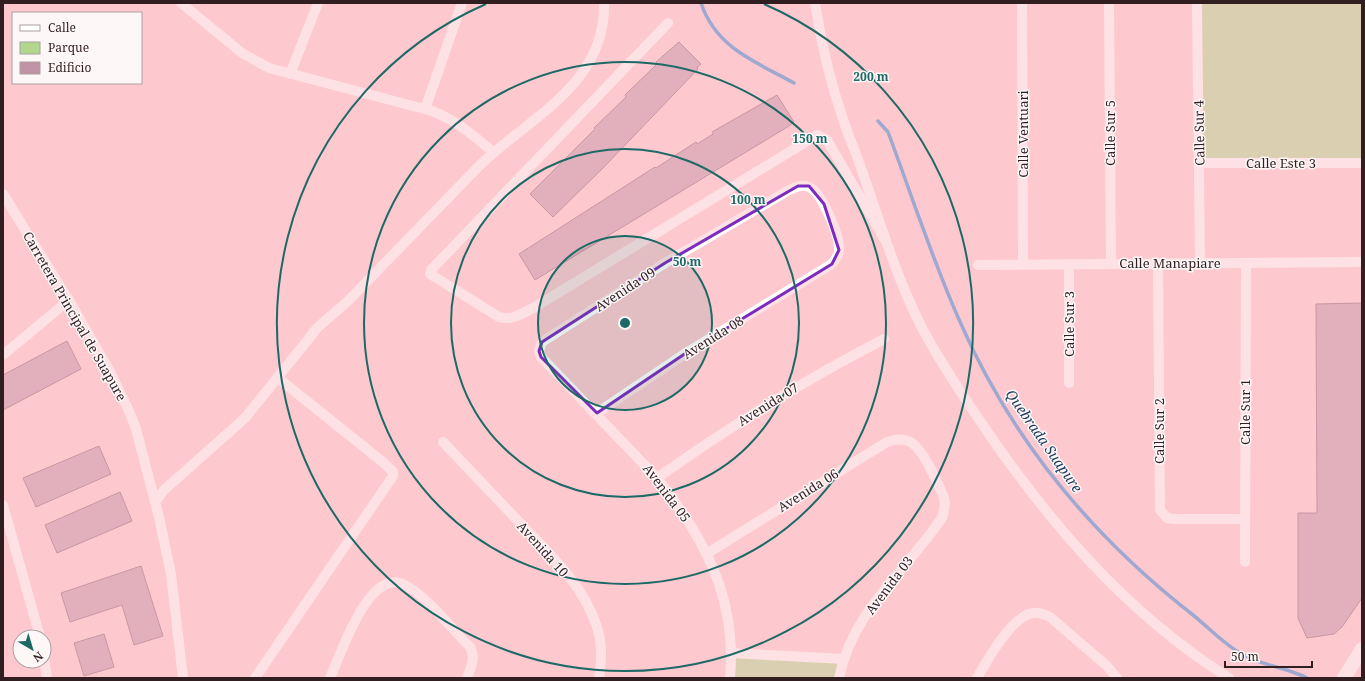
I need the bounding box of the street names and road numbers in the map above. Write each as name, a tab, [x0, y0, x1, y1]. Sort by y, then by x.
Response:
street label: Calle Ventuari	[1014, 90, 1032, 178]
street label: Calle Sur 4	[1189, 99, 1209, 166]
street label: Calle Sur 5	[1101, 100, 1119, 166]
street label: Calle Este 3	[1246, 154, 1316, 172]
street label: Carretera Principal de Suapure	[19, 228, 131, 404]
street label: Calle Manapiare	[1119, 254, 1221, 272]
street label: Avenida 09	[591, 263, 659, 315]
street label: Calle Sur 3	[1060, 291, 1078, 357]
street label: Avenida 08	[679, 311, 747, 363]
street label: Avenida 07	[734, 378, 802, 430]
street label: Calle Sur 1	[1236, 379, 1254, 445]
street label: Calle Sur 2	[1150, 398, 1168, 464]
street label: Avenida 05	[639, 460, 695, 526]
street label: Avenida 06	[774, 464, 842, 516]
street label: Avenida 10	[513, 517, 573, 581]
street label: Avenida 03	[861, 552, 917, 618]

